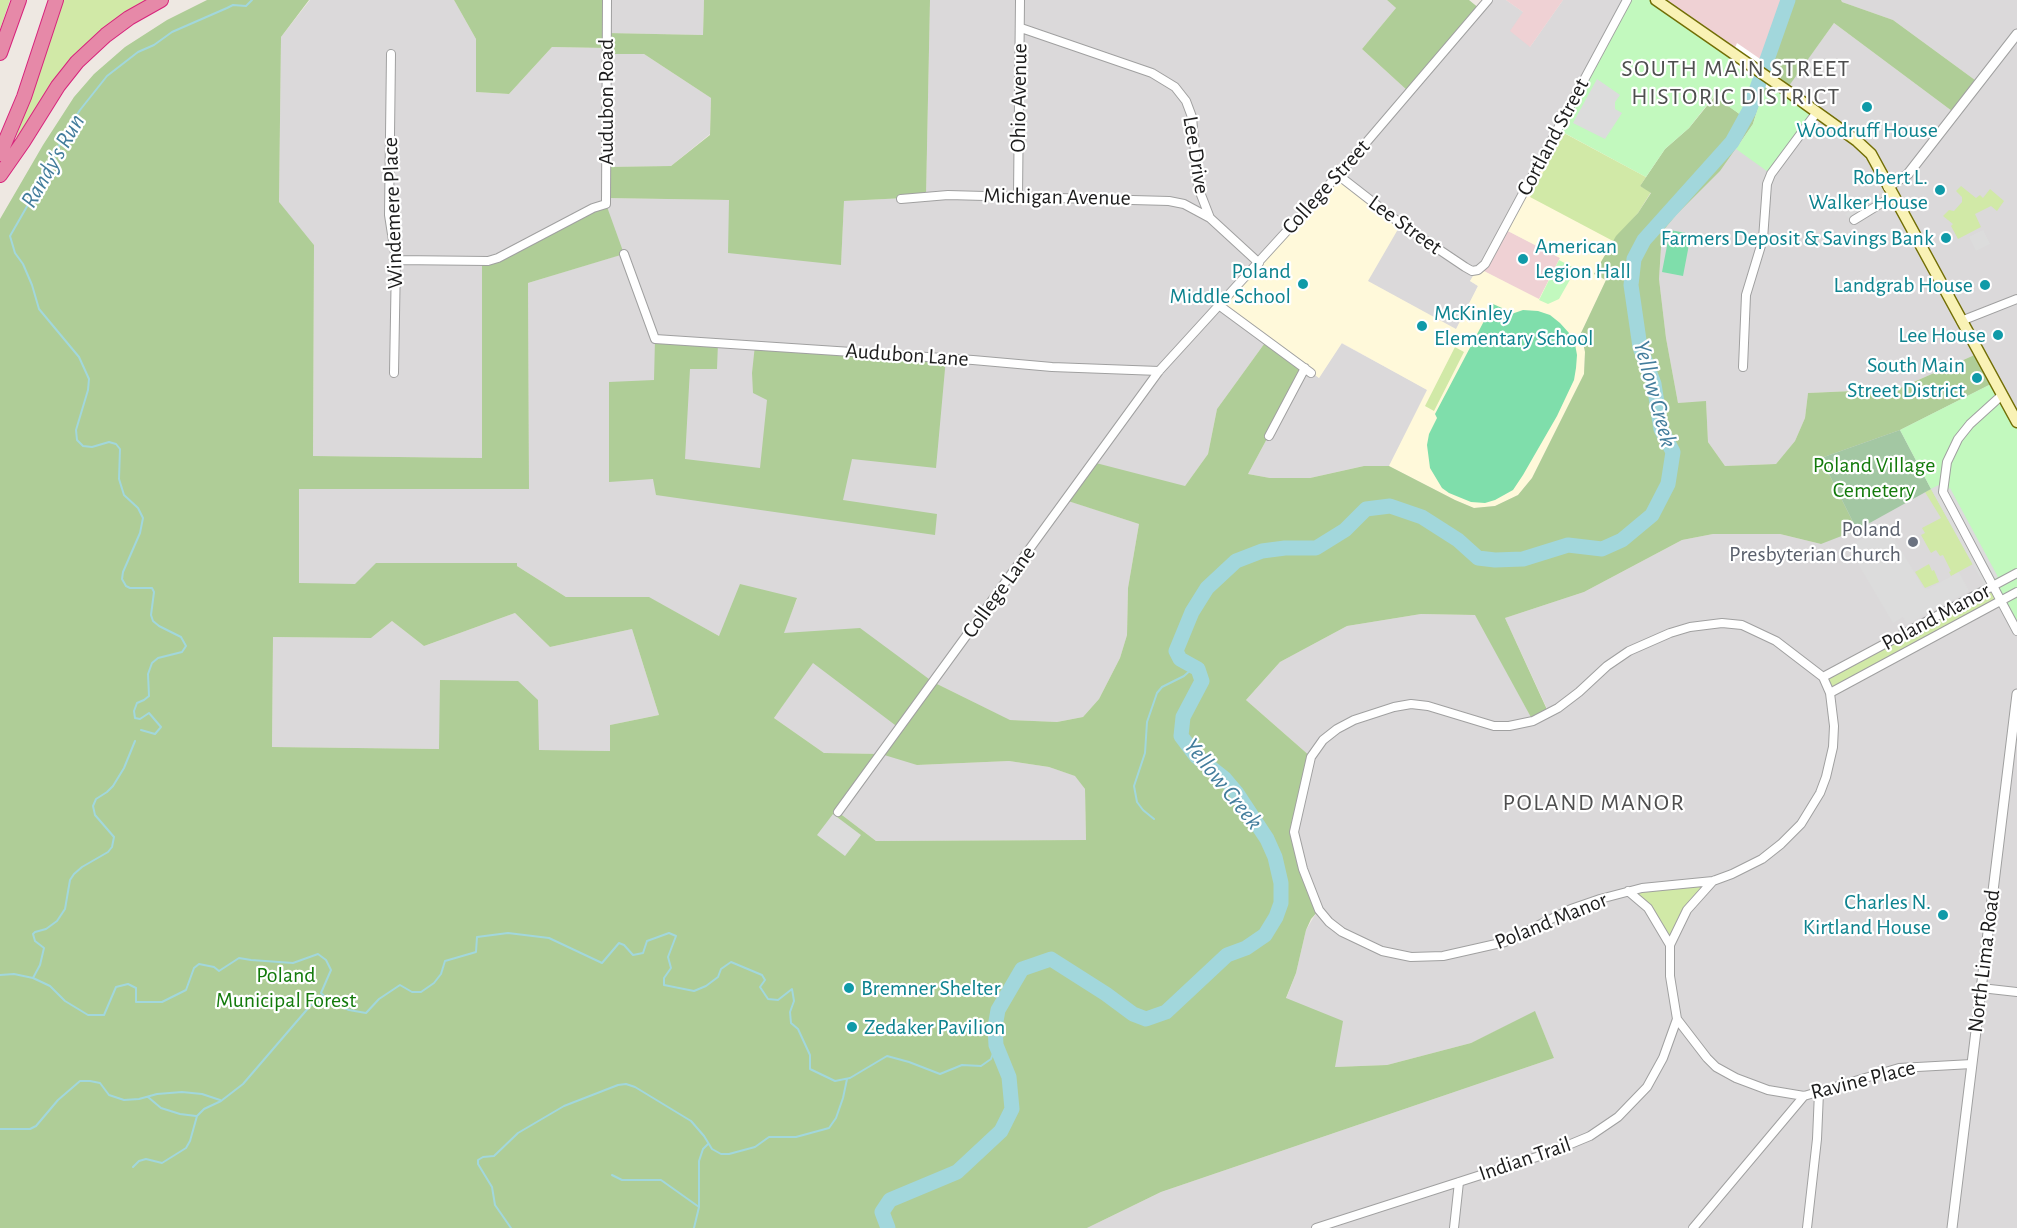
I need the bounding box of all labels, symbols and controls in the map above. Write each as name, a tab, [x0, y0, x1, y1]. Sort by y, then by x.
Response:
street label: Audubon Road	[593, 39, 619, 165]
street label: Ohio Avenue	[1005, 43, 1033, 153]
district label: SOUTH MAIN STREET HISTORIC DISTRICT	[1621, 55, 1851, 111]
street label: Cortland Street	[1511, 74, 1595, 200]
marker: Woodruff House	[1860, 100, 1874, 114]
water label: Randy's Run	[15, 109, 91, 213]
street label: Lee Drive	[1177, 114, 1215, 196]
place label: Woodruff House	[1796, 117, 1938, 143]
street label: College Street	[1276, 134, 1376, 240]
street label: Windemere Place	[377, 137, 409, 289]
place label: Robert L. Walker House	[1808, 164, 1928, 216]
street label: Michigan Avenue	[983, 183, 1131, 211]
marker: Robert L. Walker House	[1933, 183, 1947, 197]
street label: Lee Street	[1363, 189, 1447, 261]
place label: Farmers Deposit & Savings Bank	[1661, 225, 1934, 251]
marker: Farmers Deposit & Savings Bank	[1939, 231, 1953, 245]
place label: American Legion Hall	[1535, 233, 1631, 284]
marker: American Legion Hall	[1516, 252, 1530, 266]
place label: Poland Middle School	[1169, 258, 1291, 310]
place label: Landgrab House	[1834, 272, 1973, 298]
marker: Poland Middle School	[1296, 277, 1310, 291]
marker: Landgrab House	[1978, 278, 1992, 292]
place label: McKinley Elementary School	[1434, 300, 1593, 352]
marker: McKinley Elementary School	[1415, 319, 1429, 333]
place label: Lee House	[1898, 322, 1986, 348]
marker: Lee House	[1991, 328, 2005, 342]
water label: Yellow Creek	[1627, 337, 1683, 451]
street label: Audubon Lane	[844, 338, 970, 372]
place label: South Main Street District	[1847, 352, 1965, 404]
marker: South Main Street District	[1970, 371, 1984, 385]
park label: Poland Village Cemetery	[1813, 452, 1935, 504]
place label: Poland Presbyterian Church	[1729, 516, 1901, 568]
marker: Poland Presbyterian Church	[1906, 535, 1920, 549]
street label: College Lane	[957, 541, 1041, 643]
street label: Poland Manor	[1877, 577, 1995, 657]
water label: Yellow Creek	[1177, 732, 1269, 836]
district label: POLAND MANOR	[1503, 789, 1685, 817]
street label: Poland Manor	[1491, 886, 1611, 956]
street label: North Lima Road	[1962, 888, 2006, 1034]
place label: Charles N. Kirtland House	[1803, 889, 1931, 940]
marker: Charles N. Kirtland House	[1936, 908, 1950, 922]
park label: Poland Municipal Forest	[216, 962, 356, 1014]
place label: Bremner Shelter	[861, 975, 1001, 1001]
marker: Bremner Shelter	[842, 981, 856, 995]
place label: Zedaker Pavilion	[864, 1014, 1005, 1040]
marker: Zedaker Pavilion	[845, 1020, 859, 1034]
street label: Ravine Place	[1808, 1054, 1918, 1106]
street label: Indian Trail	[1475, 1131, 1575, 1187]

